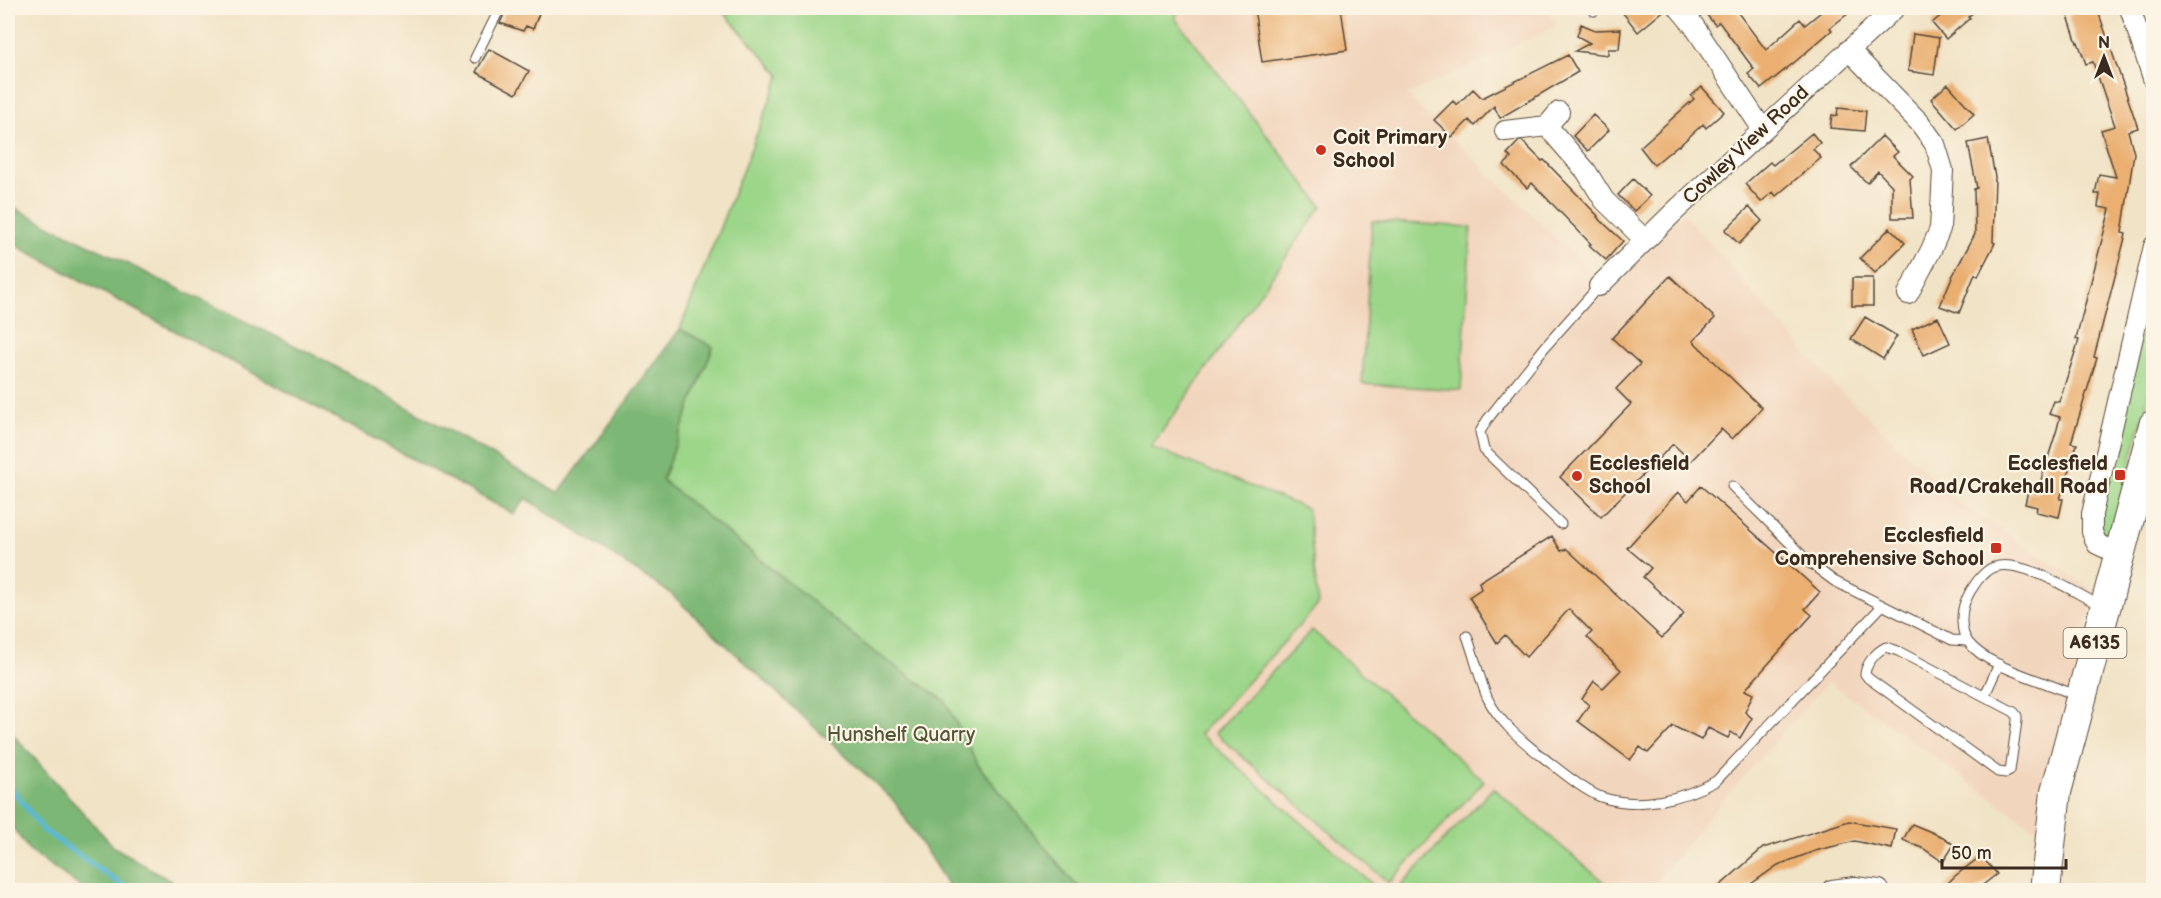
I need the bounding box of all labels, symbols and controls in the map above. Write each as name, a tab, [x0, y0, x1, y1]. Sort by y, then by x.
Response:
north arrow	[2074, 27, 2134, 87]
text: N	[2098, 34, 2110, 53]
street label: Cowley View Road	[1678, 80, 1814, 210]
place label: Coit Primary School	[1333, 126, 1448, 173]
marker: Coit Primary School	[1314, 143, 1328, 157]
place label: Ecclesfield School	[1589, 452, 1690, 499]
place label: Ecclesfield Road/Crakehall Road	[1909, 452, 2108, 499]
marker: Ecclesfield Road/Crakehall Road	[2113, 468, 2127, 482]
marker: Ecclesfield School	[1570, 469, 1584, 483]
place label: Ecclesfield Comprehensive School	[1775, 524, 1984, 571]
marker: Ecclesfield Comprehensive School	[1989, 541, 2003, 555]
road number: A6135	[2064, 628, 2126, 658]
park label: Hunshelf Quarry	[827, 723, 975, 747]
scale bar	[1942, 832, 2066, 870]
text: 50 m	[1951, 843, 1992, 864]

